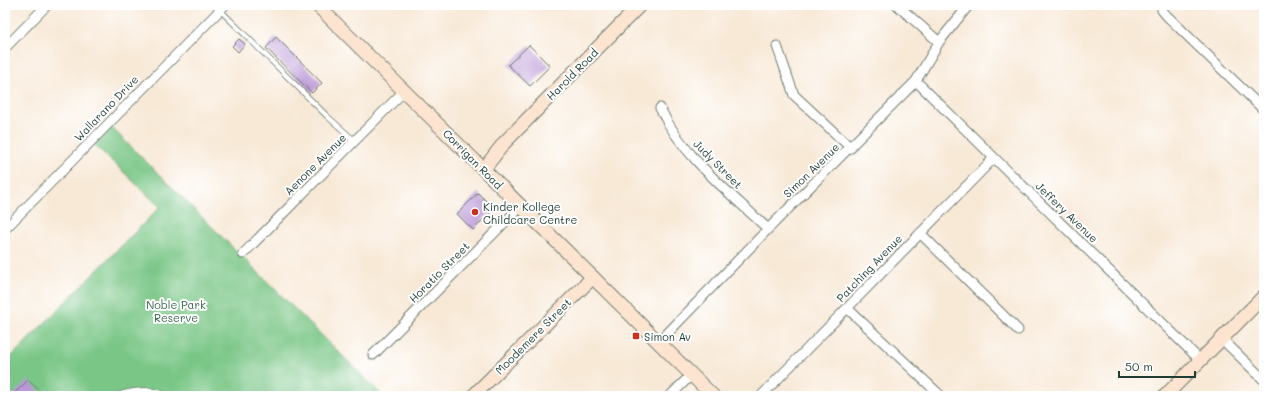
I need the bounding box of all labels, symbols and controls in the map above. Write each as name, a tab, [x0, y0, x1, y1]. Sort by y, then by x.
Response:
street label: Harold Road	[543, 45, 601, 103]
street label: Wallarano Drive	[71, 72, 142, 144]
street label: Corrigan Road	[440, 126, 506, 192]
street label: Aenone Avenue	[281, 130, 349, 198]
street label: Judy Street	[690, 136, 746, 192]
street label: Simon Avenue	[780, 139, 842, 201]
street label: Jeffery Avenue	[1033, 178, 1102, 246]
place label: Kinder Kollege Childcare Centre	[483, 199, 577, 227]
marker: Kinder Kollege Childcare Centre	[470, 207, 480, 217]
street label: Patching Avenue	[833, 231, 905, 305]
street label: Horatio Street	[405, 238, 473, 306]
street label: Moodemere Street	[492, 295, 574, 377]
park label: Noble Park Reserve	[146, 297, 206, 325]
place label: Simon Av	[644, 329, 691, 344]
marker: Simon Av	[631, 331, 641, 341]
scale bar	[1119, 353, 1195, 379]
text: 50 m	[1125, 358, 1153, 374]

